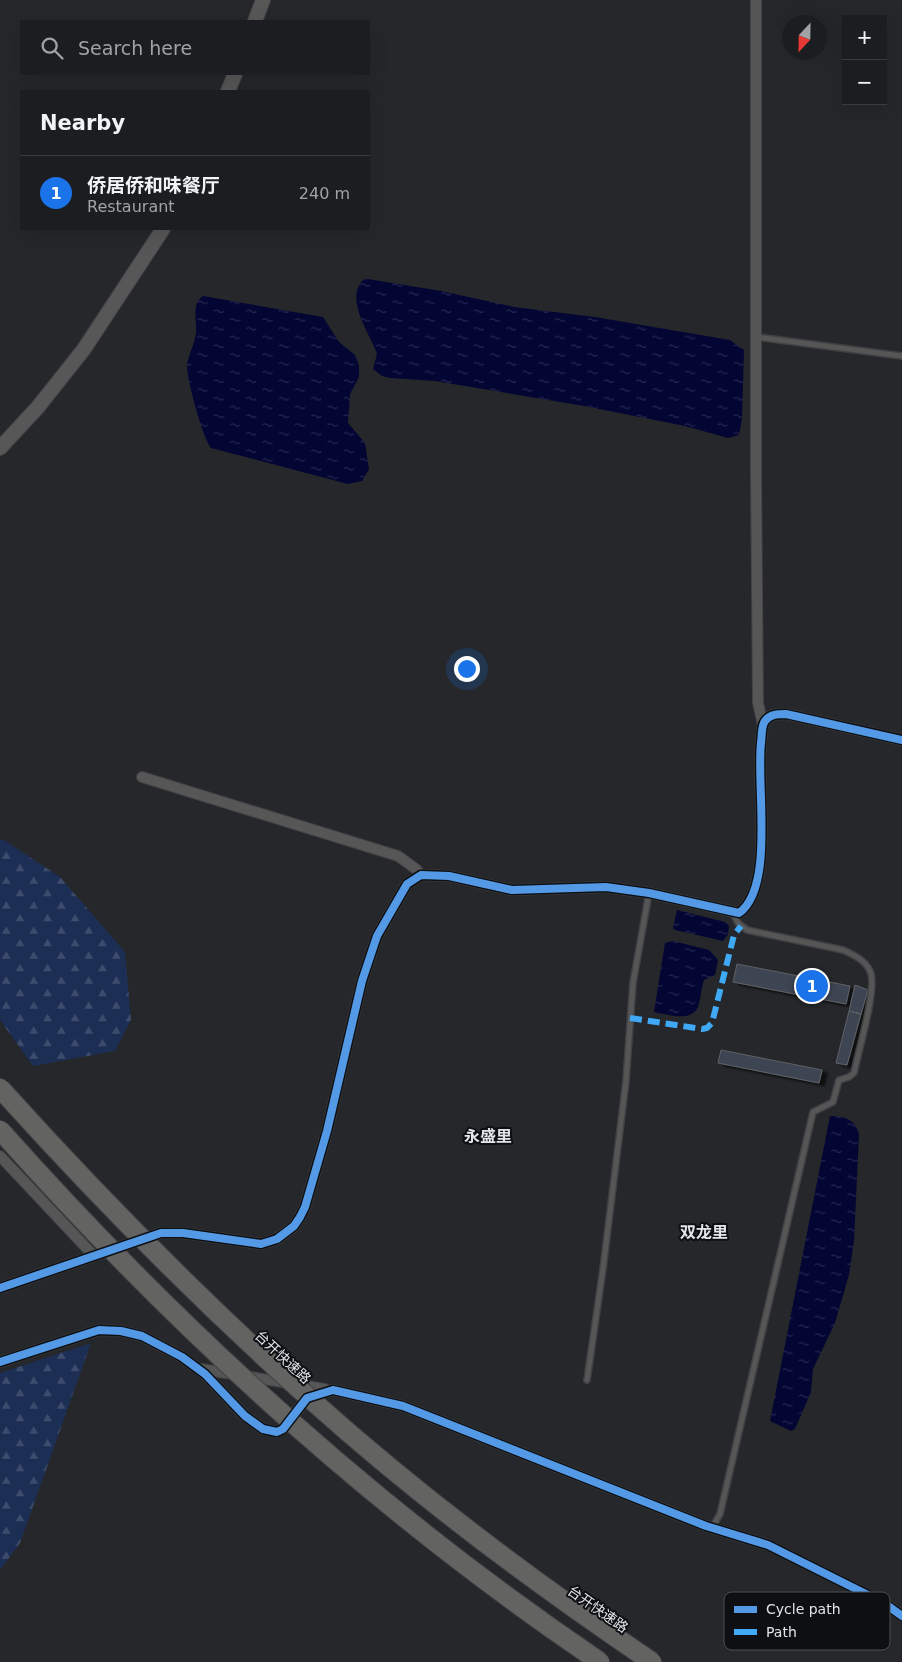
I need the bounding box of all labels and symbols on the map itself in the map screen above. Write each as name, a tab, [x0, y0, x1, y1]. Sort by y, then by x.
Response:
north arrow	[782, 15, 827, 60]
your location	[454, 656, 480, 682]
pin: 1	[796, 967, 828, 1005]
district label: 永盛里	[464, 1127, 512, 1146]
district label: 双龙里	[680, 1223, 728, 1242]
street label: 台开快速路	[252, 1327, 314, 1387]
street label: 台开快速路	[565, 1582, 631, 1636]
legend	[724, 1592, 890, 1650]
text: Cycle path	[766, 1601, 841, 1617]
text: Path	[766, 1624, 797, 1640]

